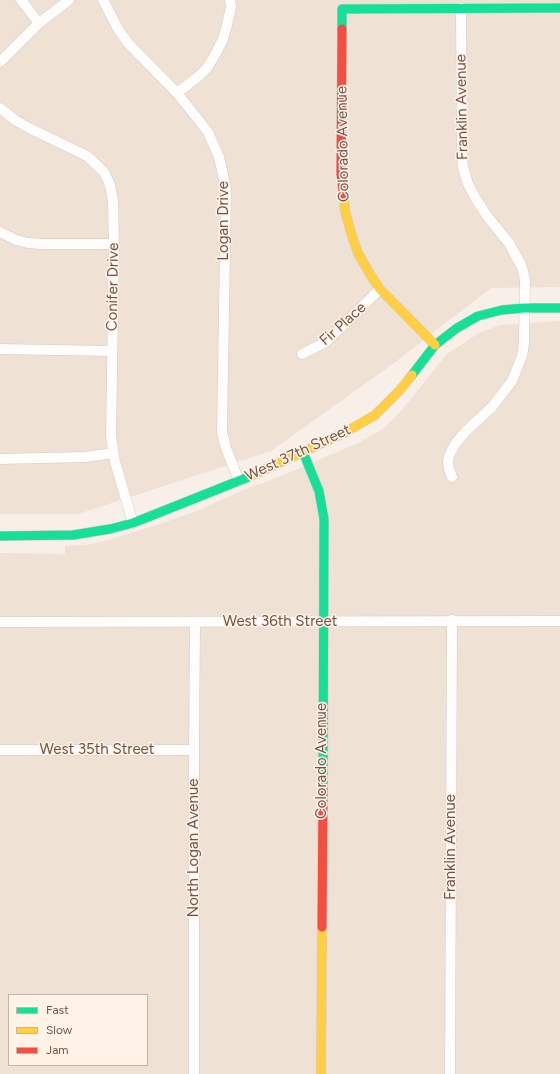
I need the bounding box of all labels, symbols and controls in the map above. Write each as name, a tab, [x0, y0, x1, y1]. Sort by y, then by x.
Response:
street label: Franklin Avenue	[452, 54, 472, 160]
street label: Colorado Avenue	[333, 86, 353, 202]
street label: Logan Drive	[215, 181, 233, 261]
street label: Conifer Drive	[103, 243, 123, 331]
street label: Fir Place	[316, 298, 370, 350]
street label: West 37th Street	[242, 421, 354, 485]
street label: West 36th Street	[223, 613, 337, 631]
street label: Colorado Avenue	[313, 703, 331, 819]
street label: West 35th Street	[40, 741, 154, 759]
street label: North Logan Avenue	[185, 779, 203, 917]
street label: Franklin Avenue	[442, 794, 460, 900]
legend	[8, 994, 148, 1066]
text: Fast	[46, 1003, 69, 1017]
text: Slow	[46, 1023, 72, 1037]
text: Jam	[46, 1043, 69, 1057]

